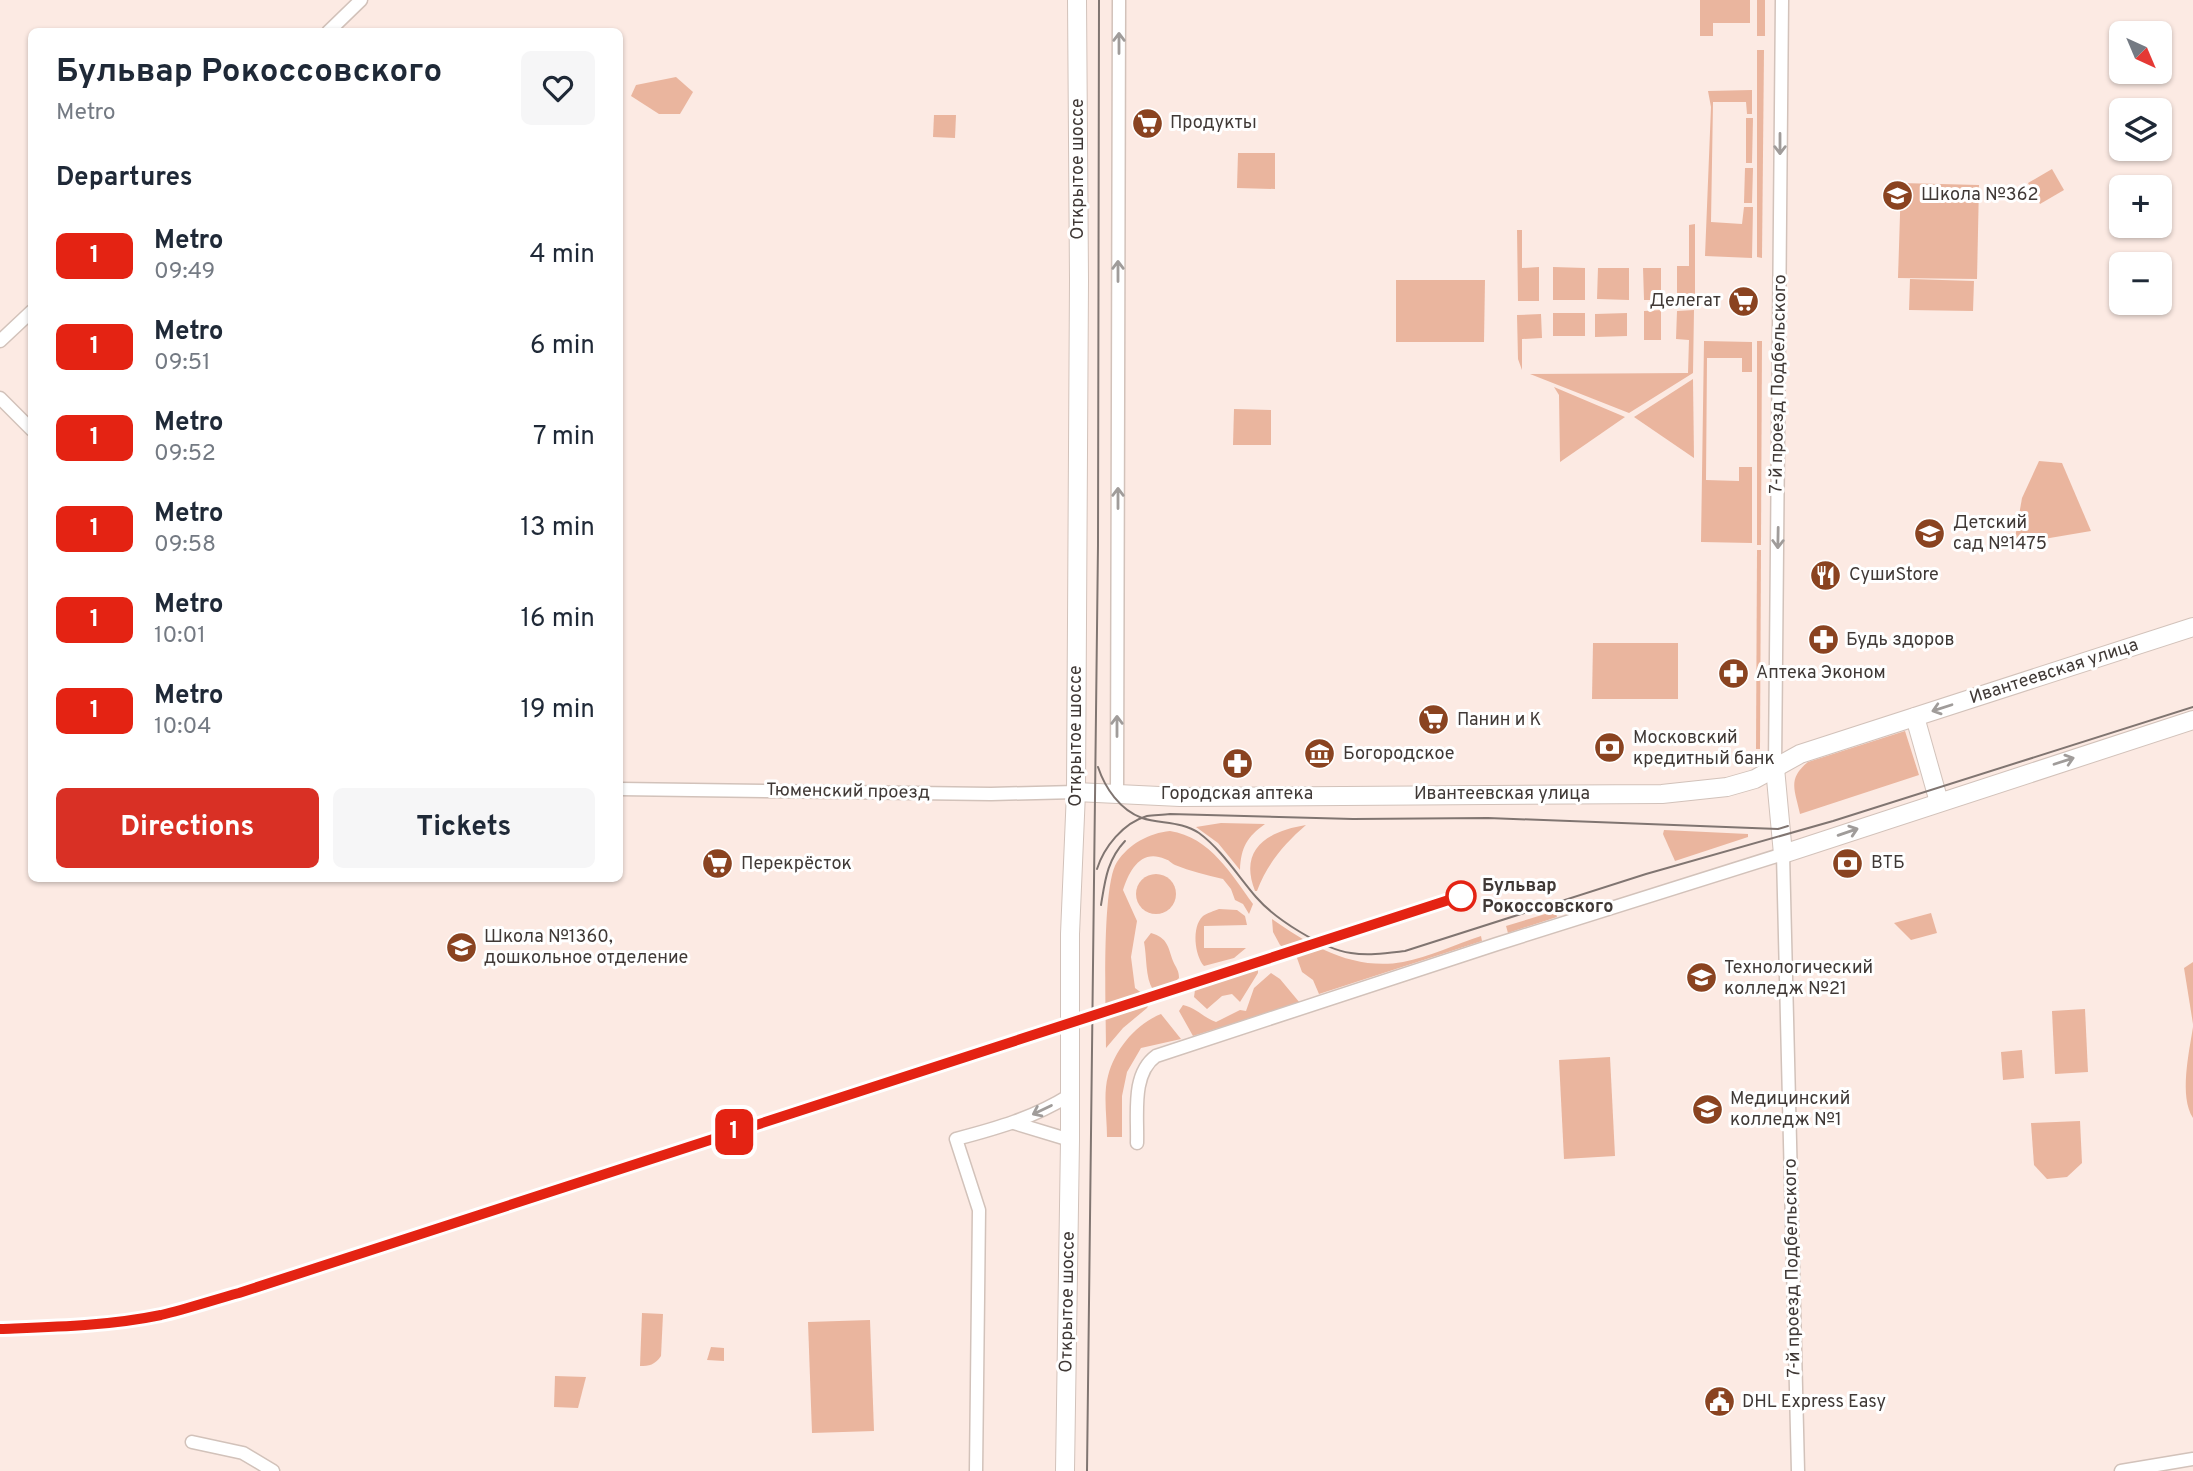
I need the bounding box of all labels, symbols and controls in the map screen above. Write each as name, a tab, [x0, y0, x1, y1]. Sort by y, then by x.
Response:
north arrow	[2109, 21, 2172, 84]
map controls	[2109, 21, 2172, 315]
one-way arrow	[1112, 32, 1126, 55]
button: heart	[521, 51, 595, 125]
text: Бульвар Рокоссовского	[56, 52, 442, 94]
street label: Открытое шоссе	[1067, 98, 1090, 240]
button: layers	[2109, 98, 2172, 161]
text: Metro	[56, 99, 116, 128]
supermarket icon: Продукты	[1130, 106, 1164, 140]
place label: Продукты	[1170, 112, 1257, 135]
one-way arrow	[1773, 132, 1787, 155]
text: Departures	[56, 162, 193, 195]
button: +	[2109, 175, 2172, 238]
school or university icon: Школа №362	[1881, 178, 1915, 212]
place label: Школа №362	[1921, 184, 2038, 207]
text: Metro	[154, 225, 223, 258]
text: 4 min	[529, 239, 595, 272]
text: 1	[90, 241, 99, 271]
button: −	[2109, 252, 2172, 315]
text: 09:49	[154, 258, 215, 287]
one-way arrow	[1111, 260, 1125, 283]
street label: 7-й проезд Подбельского	[1766, 274, 1792, 494]
supermarket icon: Делегат	[1727, 284, 1761, 318]
place label: Делегат	[1649, 290, 1721, 313]
text: Metro	[154, 316, 223, 349]
text: 6 min	[530, 330, 595, 363]
text: 1	[90, 332, 99, 362]
text: 09:51	[154, 349, 211, 378]
text: Metro	[154, 407, 223, 440]
text: 7 min	[533, 421, 595, 454]
text: 1	[90, 423, 99, 453]
text: 09:52	[154, 440, 216, 469]
one-way arrow	[1111, 487, 1125, 510]
text: Metro	[154, 498, 223, 531]
text: 13 min	[520, 512, 595, 545]
place label: Детский сад №1475	[1953, 512, 2047, 556]
text: 1	[90, 514, 99, 544]
school or university icon: Детский сад №1475	[1913, 516, 1947, 550]
one-way arrow	[1771, 527, 1785, 550]
text: 09:58	[154, 531, 216, 560]
restaurant icon: СушиStore	[1809, 558, 1843, 592]
place label: СушиStore	[1849, 564, 1939, 587]
text: Metro	[154, 589, 223, 622]
text: 16 min	[520, 603, 595, 636]
text: 1	[90, 605, 99, 635]
text: 10:01	[154, 622, 206, 651]
pharmacy icon: Будь здоров	[1806, 623, 1840, 657]
place label: Будь здоров	[1846, 629, 1954, 652]
street label: Ивантеевская улица	[1967, 634, 2141, 710]
pharmacy icon: Аптека Эконом	[1716, 656, 1750, 690]
place label: Аптека Эконом	[1756, 662, 1886, 685]
street label: Открытое шоссе	[1065, 665, 1088, 807]
text: Metro	[154, 680, 223, 713]
text: 19 min	[520, 694, 595, 727]
text: 1	[90, 696, 99, 726]
supermarket icon: Панин и К	[1417, 703, 1451, 737]
one-way arrow	[1931, 703, 1953, 715]
place label: Панин и К	[1457, 709, 1542, 732]
text: 10:04	[154, 713, 212, 742]
one-way arrow	[1110, 715, 1124, 738]
place label: Московский кредитный банк	[1633, 727, 1775, 771]
bank icon: Московский кредитный банк	[1593, 731, 1627, 765]
museum icon: Богородское	[1303, 737, 1337, 771]
place label: Богородское	[1343, 743, 1454, 766]
pharmacy icon: Городская аптека	[1220, 746, 1254, 780]
one-way arrow	[2052, 754, 2074, 767]
street label: Тюменский проезд	[766, 779, 930, 805]
place label: Городская аптека	[1161, 783, 1313, 806]
street label: Ивантеевская улица	[1414, 783, 1590, 806]
button: Directions	[56, 788, 319, 868]
button: Tickets	[333, 788, 595, 868]
one-way arrow	[1836, 825, 1858, 838]
bank icon: ВТБ	[1831, 846, 1865, 880]
supermarket icon: Перекрёсток	[701, 847, 735, 881]
place label: ВТБ	[1871, 852, 1905, 875]
place label: Перекрёсток	[741, 853, 852, 876]
place label: Бульвар Рокоссовского	[1482, 875, 1614, 919]
marker: Бульвар Рокоссовского	[1446, 881, 1476, 911]
place label: Школа №1360, дошкольное отделение	[484, 926, 688, 970]
school or university icon: Школа №1360, дошкольное отделение	[444, 930, 478, 964]
place label: Технологический колледж №21	[1724, 957, 1873, 1001]
school or university icon: Технологический колледж №21	[1684, 961, 1718, 995]
place label: Медицинский колледж №1	[1730, 1088, 1850, 1132]
school or university icon: Медицинский колледж №1	[1690, 1092, 1724, 1126]
one-way arrow	[1032, 1104, 1053, 1117]
line badge: 1	[711, 1109, 757, 1155]
text: 1	[729, 1117, 739, 1147]
street label: 7-й проезд Подбельского	[1780, 1158, 1806, 1378]
street label: Открытое шоссе	[1055, 1231, 1081, 1373]
public building icon: DHL Express Easy	[1702, 1385, 1736, 1419]
place label: DHL Express Easy	[1742, 1391, 1886, 1414]

